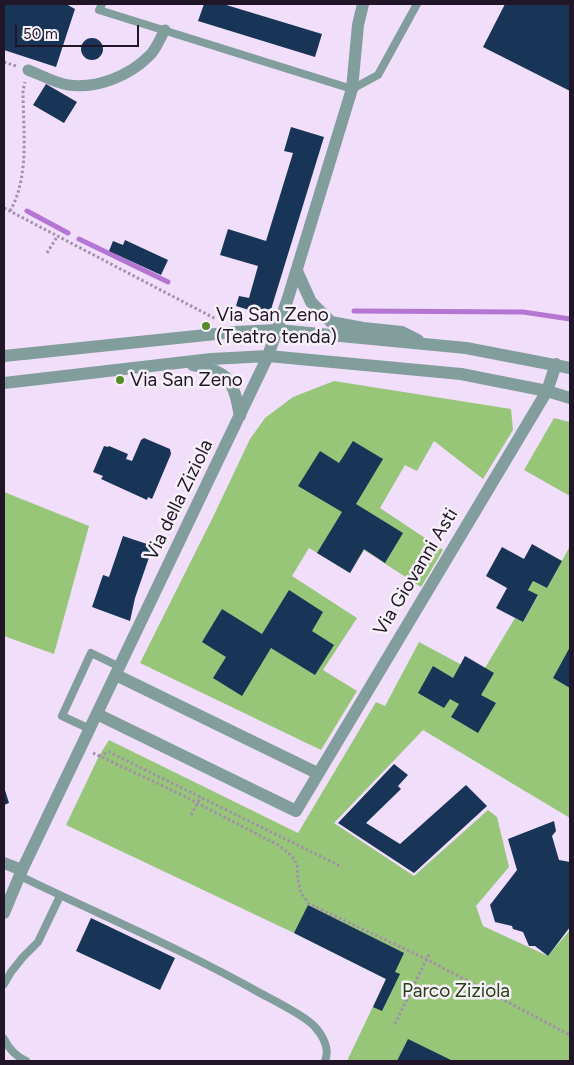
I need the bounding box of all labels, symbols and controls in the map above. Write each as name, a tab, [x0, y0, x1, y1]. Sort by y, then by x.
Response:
scale bar	[18, 15, 141, 47]
text: 50 m	[23, 25, 58, 43]
place label: Via San Zeno (Teatro tenda)	[216, 304, 337, 348]
marker: Via San Zeno (Teatro tenda)	[200, 320, 212, 332]
place label: Via San Zeno	[130, 369, 243, 391]
marker: Via San Zeno	[114, 374, 126, 386]
street label: Via della Ziziola	[140, 436, 218, 564]
street label: Via Giovanni Asti	[369, 504, 463, 640]
park label: Parco Ziziola	[402, 980, 510, 1002]

